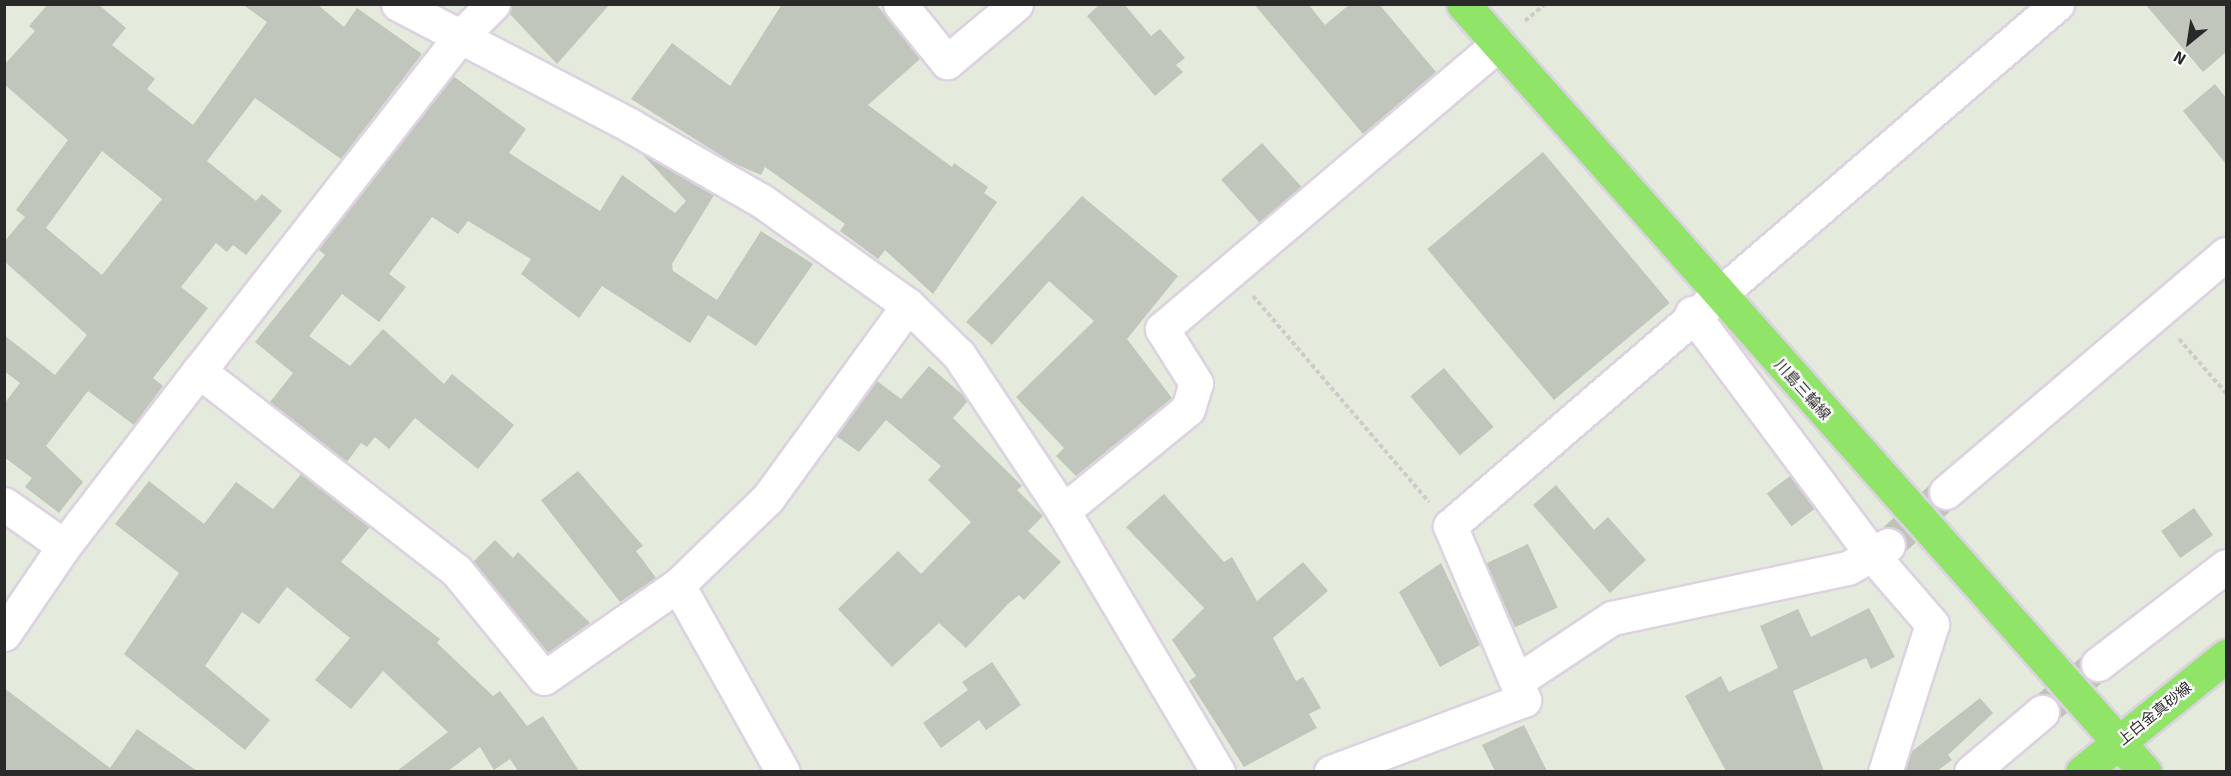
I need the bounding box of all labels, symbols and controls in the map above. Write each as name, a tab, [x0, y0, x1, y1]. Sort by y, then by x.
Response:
north arrow	[2159, 12, 2219, 72]
text: N	[2170, 46, 2190, 69]
street label: 川島三輪線	[1770, 356, 1834, 424]
street label: 上白金真砂線	[2114, 679, 2196, 749]

